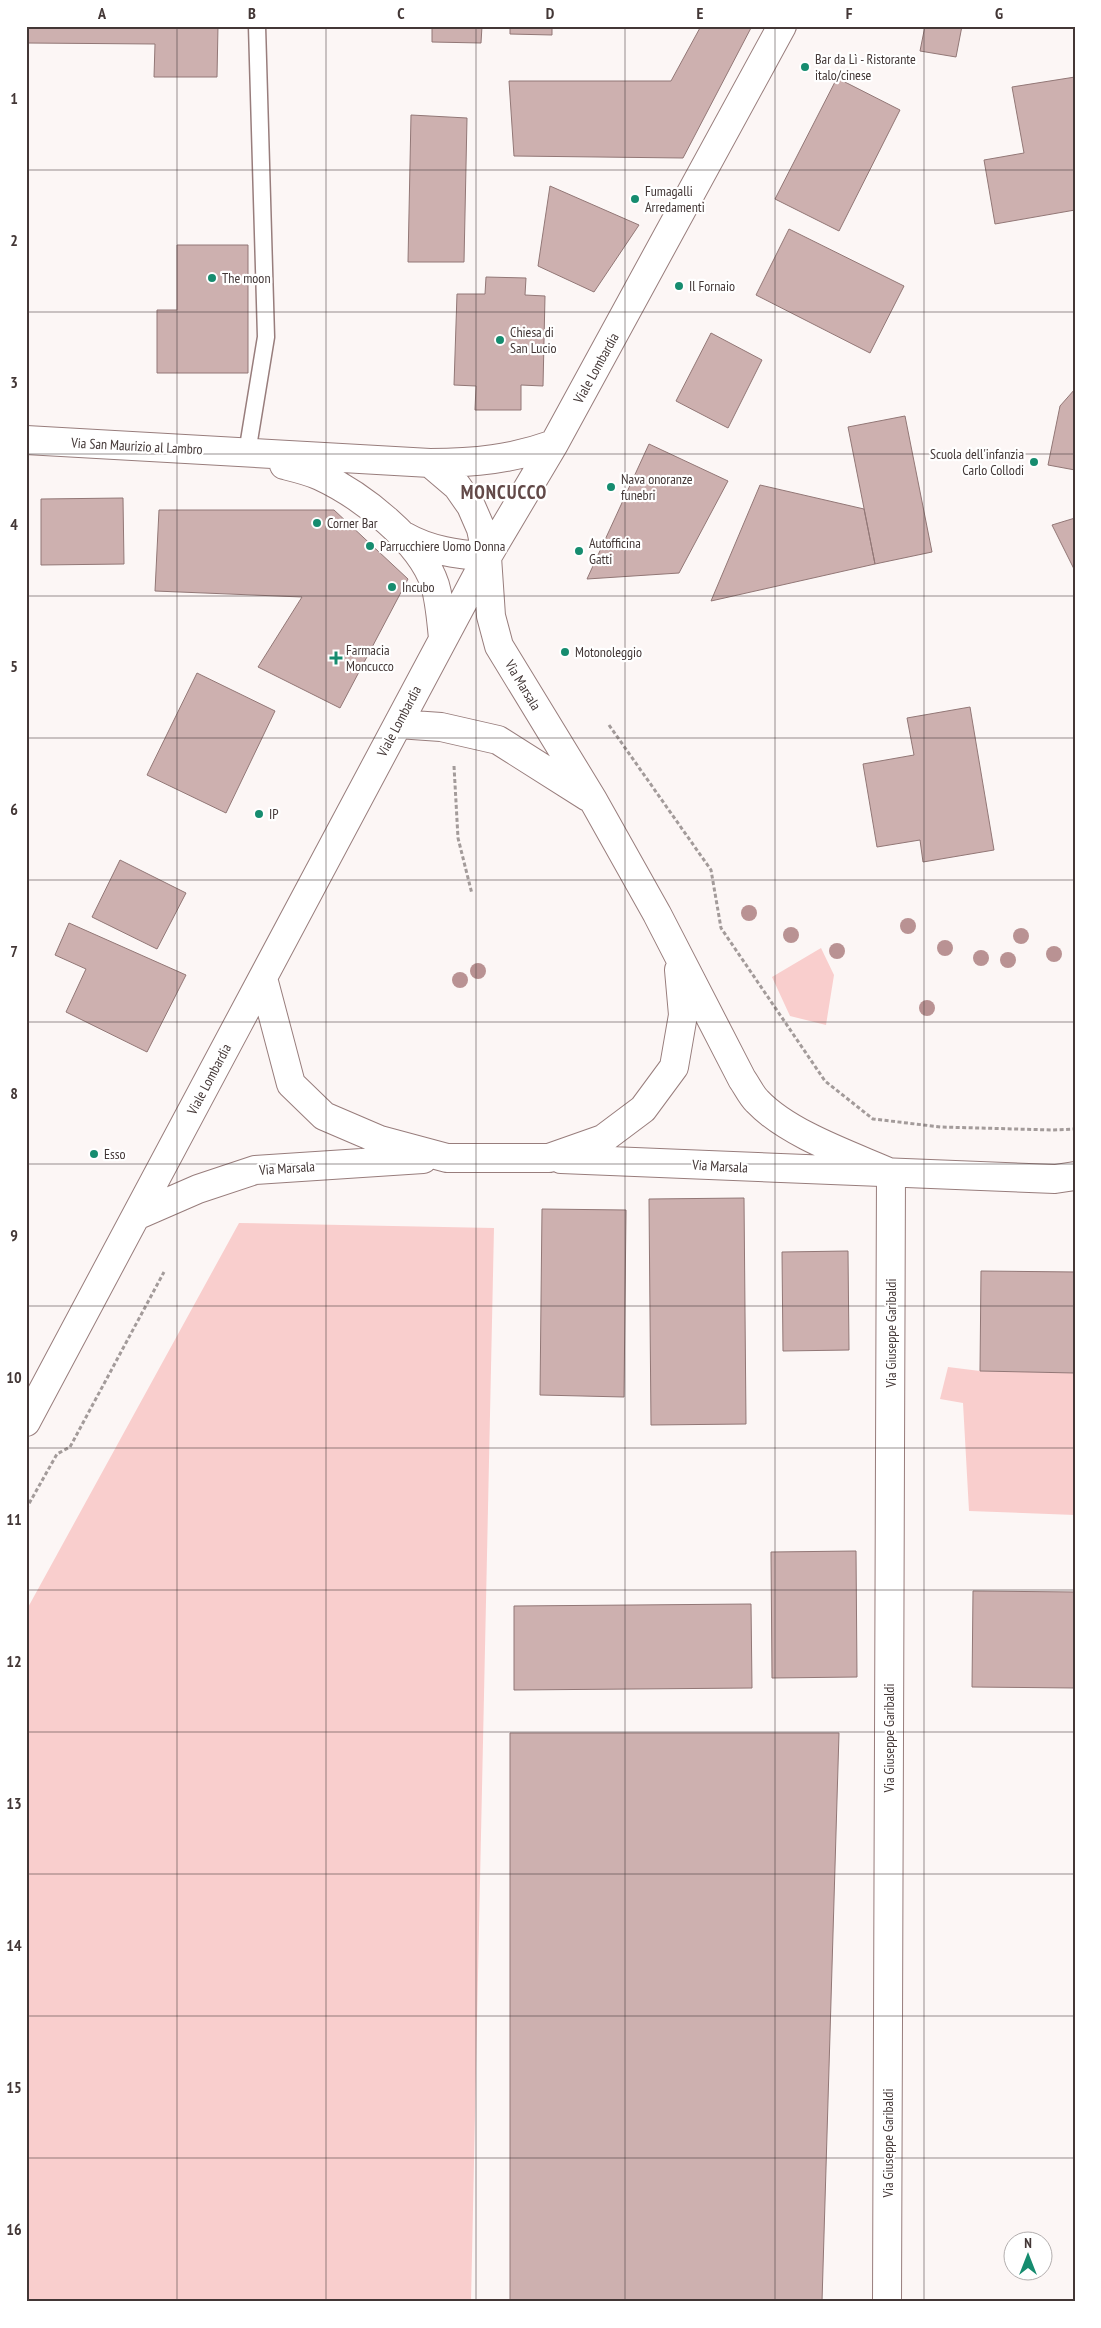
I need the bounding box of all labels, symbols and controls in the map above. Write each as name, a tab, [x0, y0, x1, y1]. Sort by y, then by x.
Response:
text: A	[97, 3, 107, 23]
text: B	[248, 3, 256, 23]
text: C	[397, 3, 405, 23]
text: D	[546, 3, 555, 23]
text: E	[697, 3, 704, 23]
text: F	[846, 3, 853, 23]
text: G	[995, 3, 1003, 23]
place label: Bar da Lì - Ristorante italo/cinese	[815, 50, 916, 84]
marker: Bar da Lì - Ristorante italo/cinese	[799, 61, 811, 73]
text: 1	[10, 88, 18, 108]
place label: Fumagalli Arredamenti	[645, 182, 705, 216]
marker: Fumagalli Arredamenti	[629, 193, 641, 205]
text: 2	[10, 230, 18, 250]
place label: The moon	[222, 269, 271, 287]
marker: The moon	[206, 272, 218, 284]
place label: Il Fornaio	[689, 277, 735, 295]
marker: Il Fornaio	[673, 280, 685, 292]
place label: Chiesa di San Lucio	[510, 323, 556, 357]
street label: Viale Lombardia	[569, 330, 623, 407]
marker: Chiesa di San Lucio	[494, 334, 506, 346]
text: 3	[10, 372, 18, 392]
street label: Via San Maurizio al Lambro	[70, 434, 203, 458]
place label: Scuola dell'infanzia Carlo Collodi	[930, 445, 1024, 479]
marker: Scuola dell'infanzia Carlo Collodi	[1028, 456, 1040, 468]
place label: Nava onoranze funebri	[621, 470, 693, 504]
district label: MONCUCCO	[461, 480, 547, 504]
marker: Nava onoranze funebri	[605, 481, 617, 493]
text: 4	[10, 514, 18, 534]
place label: Corner Bar	[327, 514, 378, 532]
marker: Corner Bar	[311, 517, 323, 529]
place label: Autofficina Gatti	[589, 534, 641, 568]
place label: Parrucchiere Uomo Donna	[380, 537, 505, 555]
marker: Parrucchiere Uomo Donna	[364, 540, 376, 552]
marker: Autofficina Gatti	[573, 545, 585, 557]
place label: Incubo	[402, 578, 435, 596]
marker: Incubo	[386, 581, 398, 593]
place label: Farmacia Moncucco	[346, 641, 394, 675]
place label: Motonoleggio	[575, 643, 642, 661]
marker: Motonoleggio	[559, 646, 571, 658]
marker: Farmacia Moncucco	[330, 652, 342, 664]
text: 5	[10, 656, 18, 676]
street label: Via Marsala	[500, 656, 545, 713]
street label: Viale Lombardia	[372, 682, 425, 760]
text: 6	[10, 799, 18, 819]
place label: IP	[269, 805, 279, 823]
marker: IP	[253, 808, 265, 820]
text: 7	[10, 941, 18, 961]
street label: Viale Lombardia	[182, 1040, 235, 1118]
text: 8	[10, 1083, 18, 1103]
place label: Esso	[104, 1145, 126, 1163]
marker: Esso	[88, 1148, 100, 1160]
street label: Via Marsala	[691, 1156, 748, 1176]
street label: Via Marsala	[258, 1157, 315, 1179]
text: 9	[10, 1225, 18, 1245]
street label: Via Giuseppe Garibaldi	[882, 1279, 900, 1388]
text: 10	[6, 1367, 22, 1387]
text: 11	[6, 1509, 22, 1529]
text: 12	[6, 1651, 22, 1671]
street label: Via Giuseppe Garibaldi	[880, 1684, 898, 1793]
text: 13	[6, 1793, 22, 1813]
text: 14	[6, 1935, 22, 1955]
text: 15	[6, 2077, 22, 2097]
street label: Via Giuseppe Garibaldi	[879, 2089, 897, 2198]
text: 16	[6, 2219, 22, 2239]
north arrow	[1004, 2230, 1054, 2280]
text: N	[1024, 2234, 1032, 2252]

